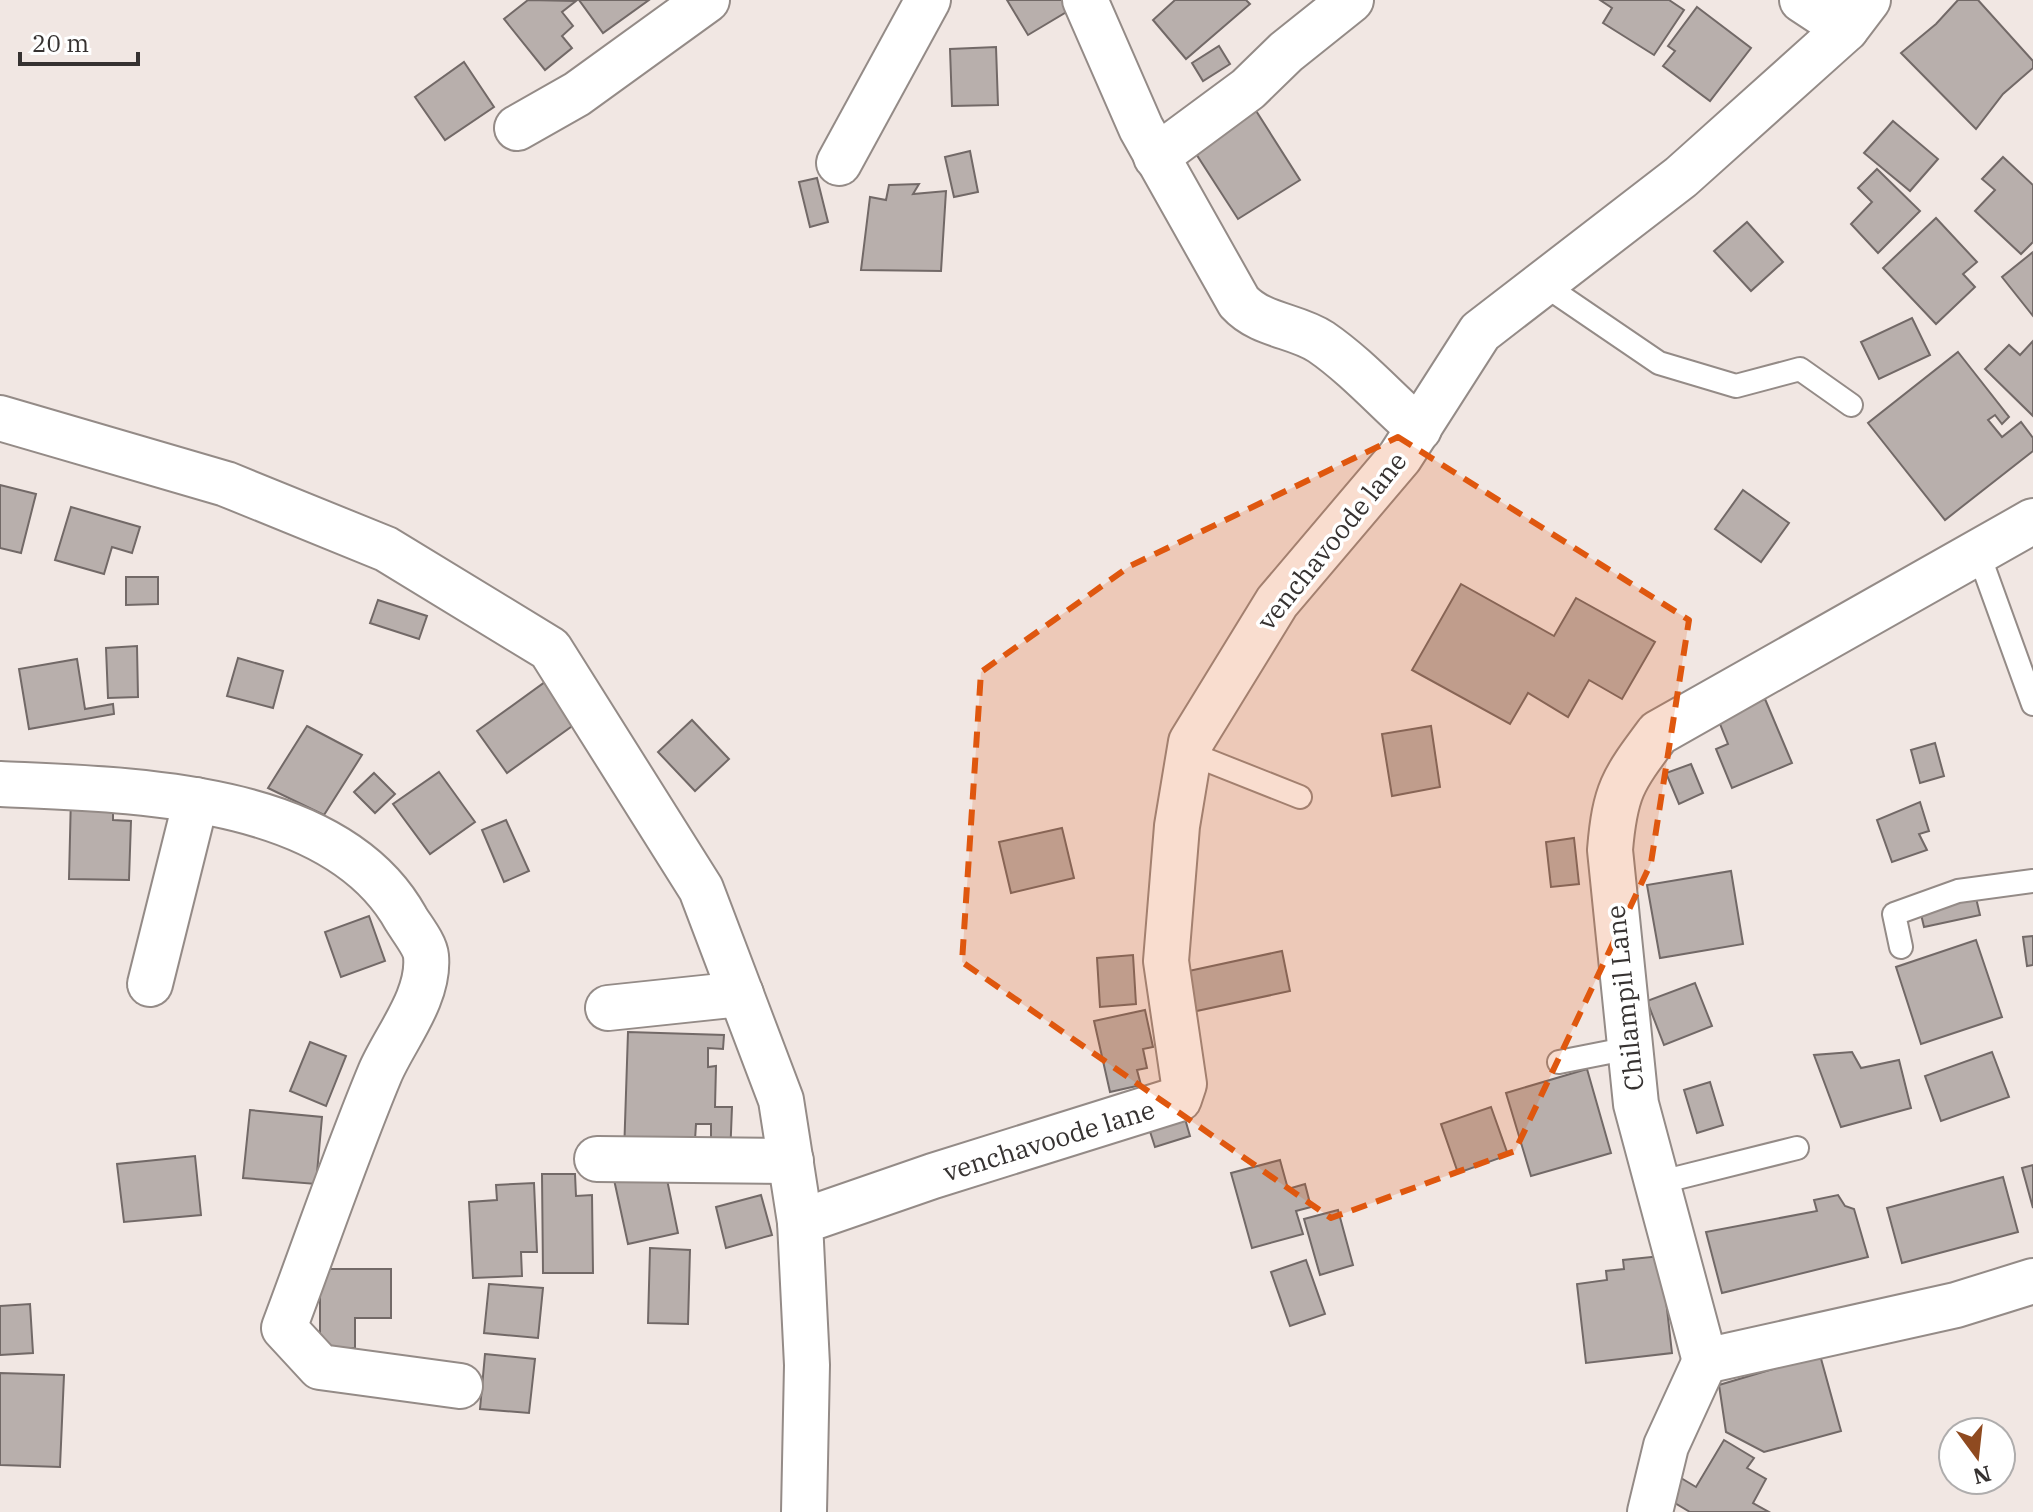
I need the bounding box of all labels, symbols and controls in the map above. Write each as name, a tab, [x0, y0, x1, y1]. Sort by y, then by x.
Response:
scale bar	[20, 16, 138, 66]
text: 20 m	[32, 27, 89, 59]
street label: venchavoode lane	[1249, 444, 1413, 636]
street label: Chilampil Lane	[1597, 904, 1651, 1092]
street label: venchavoode lane	[939, 1092, 1159, 1188]
north arrow	[1937, 1416, 2017, 1496]
text: N	[1970, 1460, 1994, 1492]

